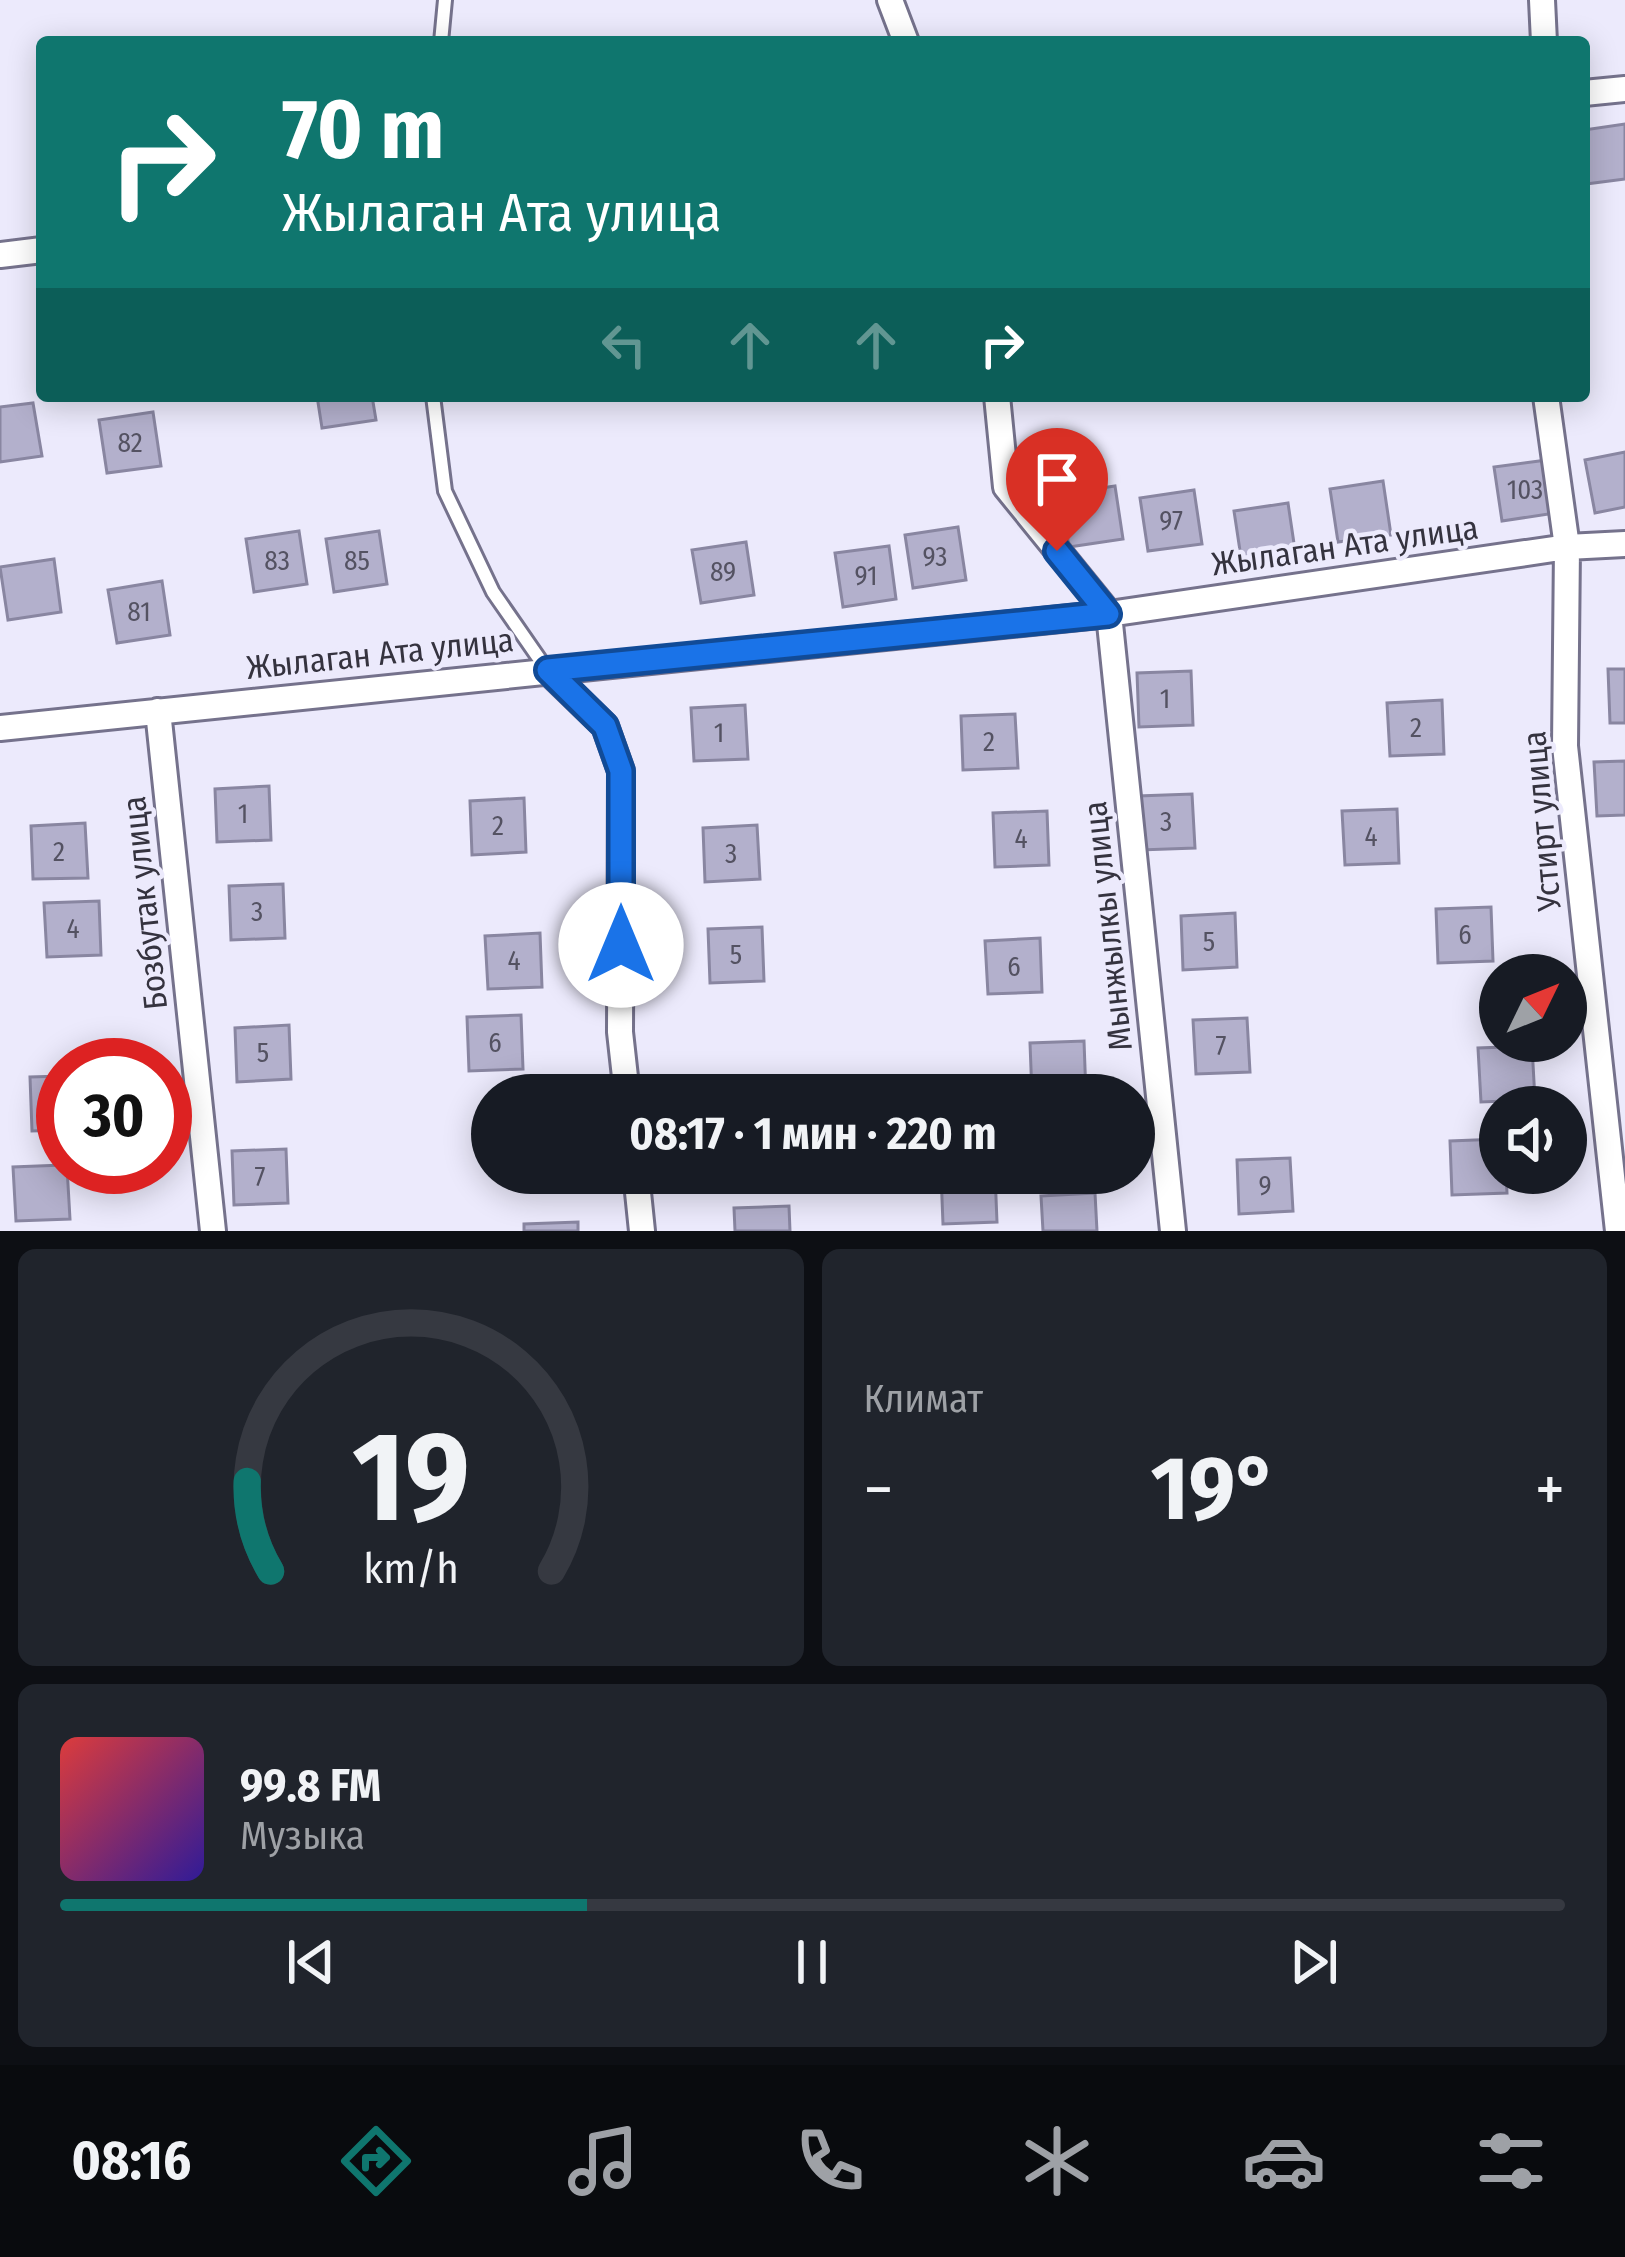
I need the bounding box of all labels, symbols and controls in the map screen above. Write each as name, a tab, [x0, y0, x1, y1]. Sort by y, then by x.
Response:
text: 70 m	[282, 79, 444, 180]
icon: right	[84, 84, 240, 240]
text: Жылаган Ата улица	[282, 181, 721, 245]
icon: left	[591, 312, 657, 378]
icon: ahead	[717, 312, 783, 378]
icon: ahead	[843, 312, 909, 378]
icon: right	[969, 312, 1035, 378]
house number: 82	[117, 427, 143, 459]
pin	[1006, 428, 1108, 551]
icon: arrive	[1024, 446, 1090, 512]
house number: 103	[1507, 474, 1543, 506]
house number: 97	[1159, 505, 1183, 537]
street label: Жылаган Ата улица	[1209, 508, 1481, 584]
house number: 93	[923, 541, 947, 573]
house number: 83	[264, 545, 290, 577]
house number: 85	[344, 545, 370, 577]
house number: 89	[710, 556, 736, 588]
house number: 91	[854, 560, 878, 592]
house number: 81	[127, 596, 151, 628]
street label: Жылаган Ата улица	[244, 620, 516, 688]
house number: 1	[1160, 683, 1170, 715]
house number: 2	[1410, 712, 1422, 744]
house number: 1	[714, 717, 724, 749]
house number: 2	[983, 726, 995, 758]
street label: Устирт улица	[1514, 729, 1570, 914]
street label: Бозбутак улица	[114, 794, 176, 1012]
house number: 1	[238, 798, 248, 830]
street label: Мынжылкы улица	[1075, 799, 1141, 1053]
house number: 3	[1160, 806, 1172, 838]
house number: 2	[492, 810, 504, 842]
house number: 4	[1364, 821, 1378, 853]
house number: 4	[1014, 823, 1028, 855]
house number: 2	[53, 836, 65, 868]
house number: 3	[725, 838, 737, 870]
position arrow	[558, 882, 684, 1008]
house number: 3	[251, 896, 263, 928]
house number: 4	[66, 913, 80, 945]
house number: 6	[1458, 919, 1472, 951]
house number: 5	[1203, 926, 1215, 958]
house number: 5	[730, 939, 742, 971]
house number: 4	[507, 945, 521, 977]
house number: 6	[1007, 951, 1021, 983]
north arrow	[1479, 954, 1587, 1062]
map controls	[1479, 954, 1587, 1194]
house number: 6	[488, 1027, 502, 1059]
house number: 7	[1216, 1030, 1227, 1062]
house number: 5	[257, 1037, 269, 1069]
speed limit sign: 30	[36, 1038, 192, 1194]
button: sound	[1479, 1086, 1587, 1194]
text: 08:17 · 1 мин · 220 m	[629, 1107, 997, 1161]
house number: 7	[255, 1161, 266, 1193]
house number: 9	[1258, 1170, 1272, 1202]
text: Климат	[864, 1376, 983, 1422]
text: 19	[352, 1403, 469, 1553]
text: 19°	[1151, 1435, 1277, 1543]
text: −	[864, 1450, 893, 1529]
text: +	[1535, 1450, 1565, 1529]
text: km/h	[363, 1542, 459, 1593]
text: 99.8 FM	[240, 1759, 381, 1813]
text: Музыка	[240, 1813, 365, 1859]
icon: previous	[278, 1929, 344, 1995]
icon: pause	[779, 1929, 845, 1995]
icon: next	[1281, 1929, 1347, 1995]
icon: directions	[334, 2119, 418, 2203]
icon: music	[561, 2119, 645, 2203]
icon: phone	[788, 2119, 872, 2203]
icon: climate	[1015, 2119, 1099, 2203]
icon: car	[1242, 2119, 1326, 2203]
icon: filters	[1469, 2119, 1553, 2203]
text: 08:16	[72, 2129, 191, 2193]

